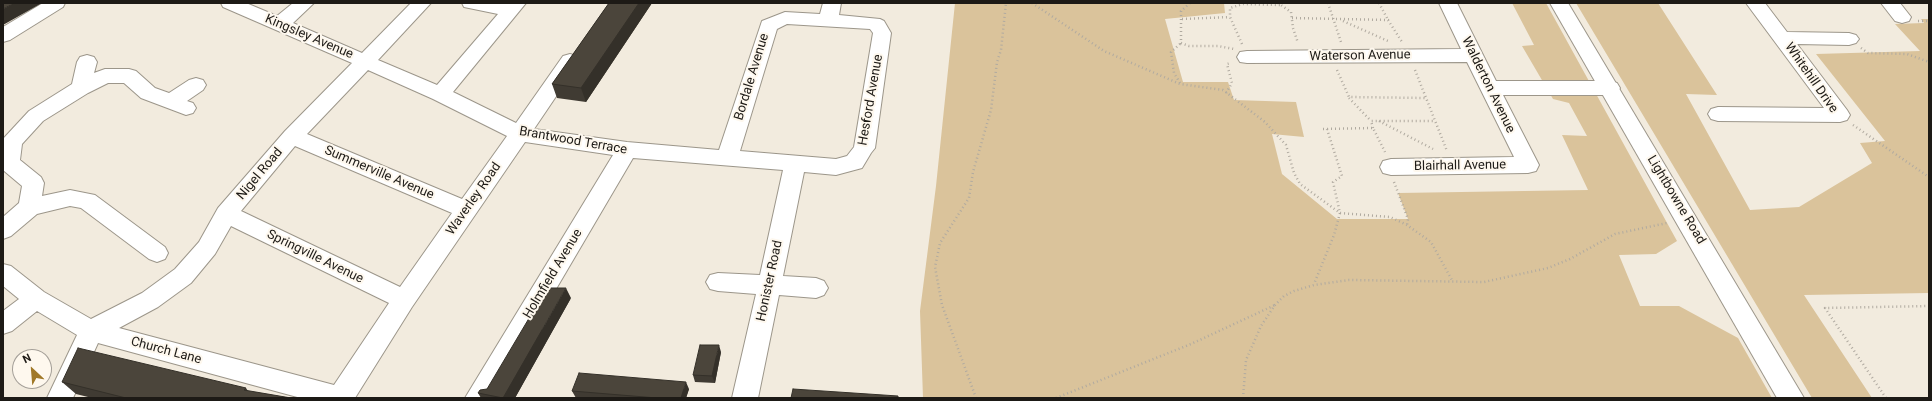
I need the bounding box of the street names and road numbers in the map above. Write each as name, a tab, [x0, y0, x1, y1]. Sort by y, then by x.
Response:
street label: Kingsley Avenue	[263, 11, 355, 63]
street label: Bordale Avenue	[731, 32, 773, 122]
street label: Walderton Avenue	[1458, 34, 1518, 136]
street label: Whitehill Drive	[1781, 40, 1841, 116]
street label: Waterson Avenue	[1309, 47, 1411, 65]
street label: Hesford Avenue	[855, 53, 887, 147]
street label: Brantwood Terrace	[518, 124, 628, 158]
street label: Summerville Avenue	[322, 143, 436, 203]
street label: Nigel Road	[234, 145, 286, 203]
street label: Lightbowne Road	[1643, 153, 1709, 247]
street label: Blairhall Avenue	[1414, 157, 1506, 175]
street label: Waverley Road	[443, 160, 505, 238]
street label: Holmfield Avenue	[520, 226, 586, 322]
street label: Springville Avenue	[264, 227, 366, 287]
street label: Honister Road	[754, 239, 786, 323]
street label: Church Lane	[129, 334, 203, 368]

